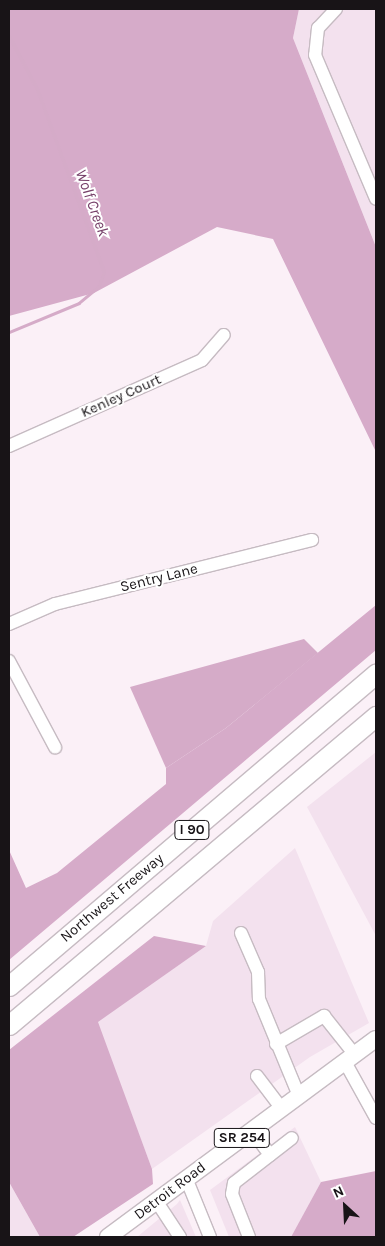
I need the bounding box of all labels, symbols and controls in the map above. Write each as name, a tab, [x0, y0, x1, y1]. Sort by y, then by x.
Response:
water label: Wolf Creek	[71, 167, 113, 239]
street label: Kenley Court	[78, 370, 164, 422]
street label: Sentry Lane	[118, 560, 200, 596]
road number: I 90	[173, 818, 211, 842]
street label: Northwest Freeway	[57, 850, 167, 946]
road number: SR 254	[213, 1126, 271, 1150]
street label: Detroit Road	[131, 1158, 209, 1224]
north arrow	[320, 1181, 370, 1231]
text: N	[330, 1182, 347, 1202]

